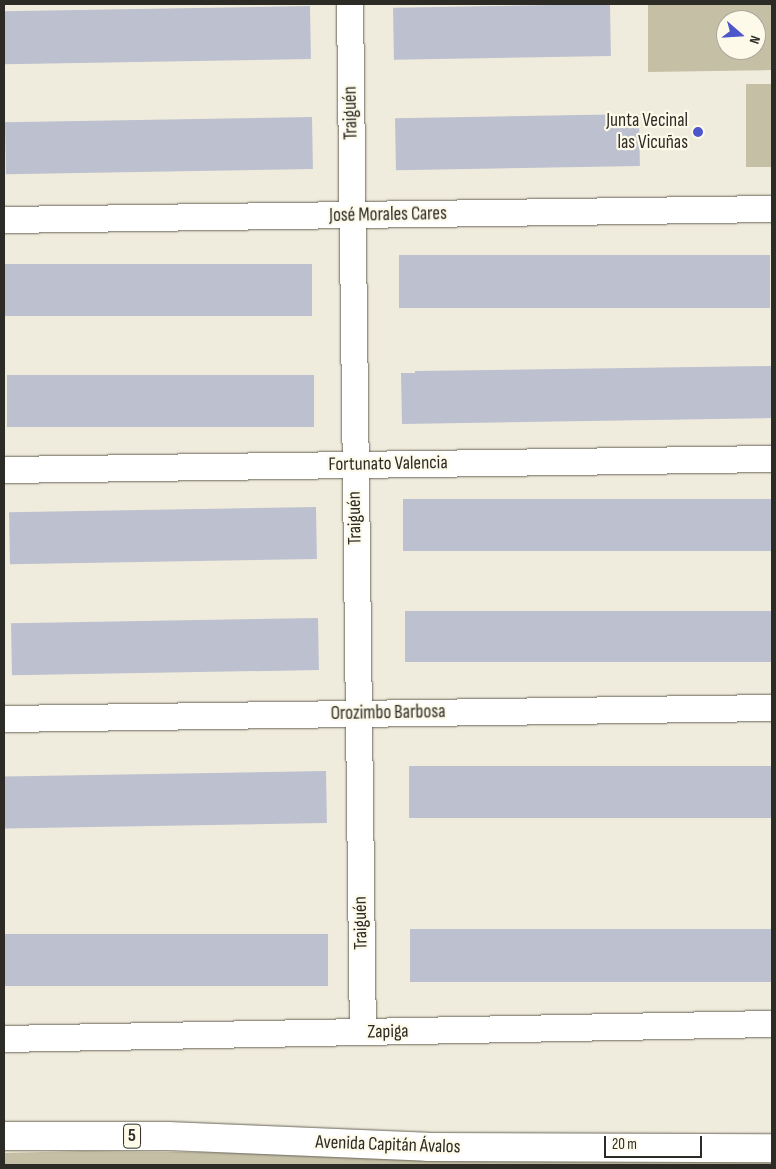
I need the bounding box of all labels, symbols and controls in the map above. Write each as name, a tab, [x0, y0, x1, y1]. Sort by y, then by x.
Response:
north arrow	[716, 10, 766, 60]
text: N	[745, 33, 764, 46]
street label: Traiguén	[339, 86, 363, 140]
place label: Junta Vecinal las Vicuñas	[606, 110, 688, 154]
marker: Junta Vecinal las Vicuñas	[692, 126, 704, 138]
street label: José Morales Cares	[329, 203, 447, 227]
street label: Fortunato Valencia	[328, 452, 448, 476]
street label: Traiguén	[343, 491, 367, 545]
street label: Orozimbo Barbosa	[330, 701, 446, 725]
street label: Traiguén	[349, 896, 373, 950]
street label: Zapiga	[367, 1020, 409, 1044]
road number: 5	[122, 1120, 142, 1152]
scale bar	[606, 1126, 704, 1158]
street label: Avenida Capitán Ávalos	[315, 1131, 461, 1159]
text: 20 m	[612, 1135, 637, 1154]

